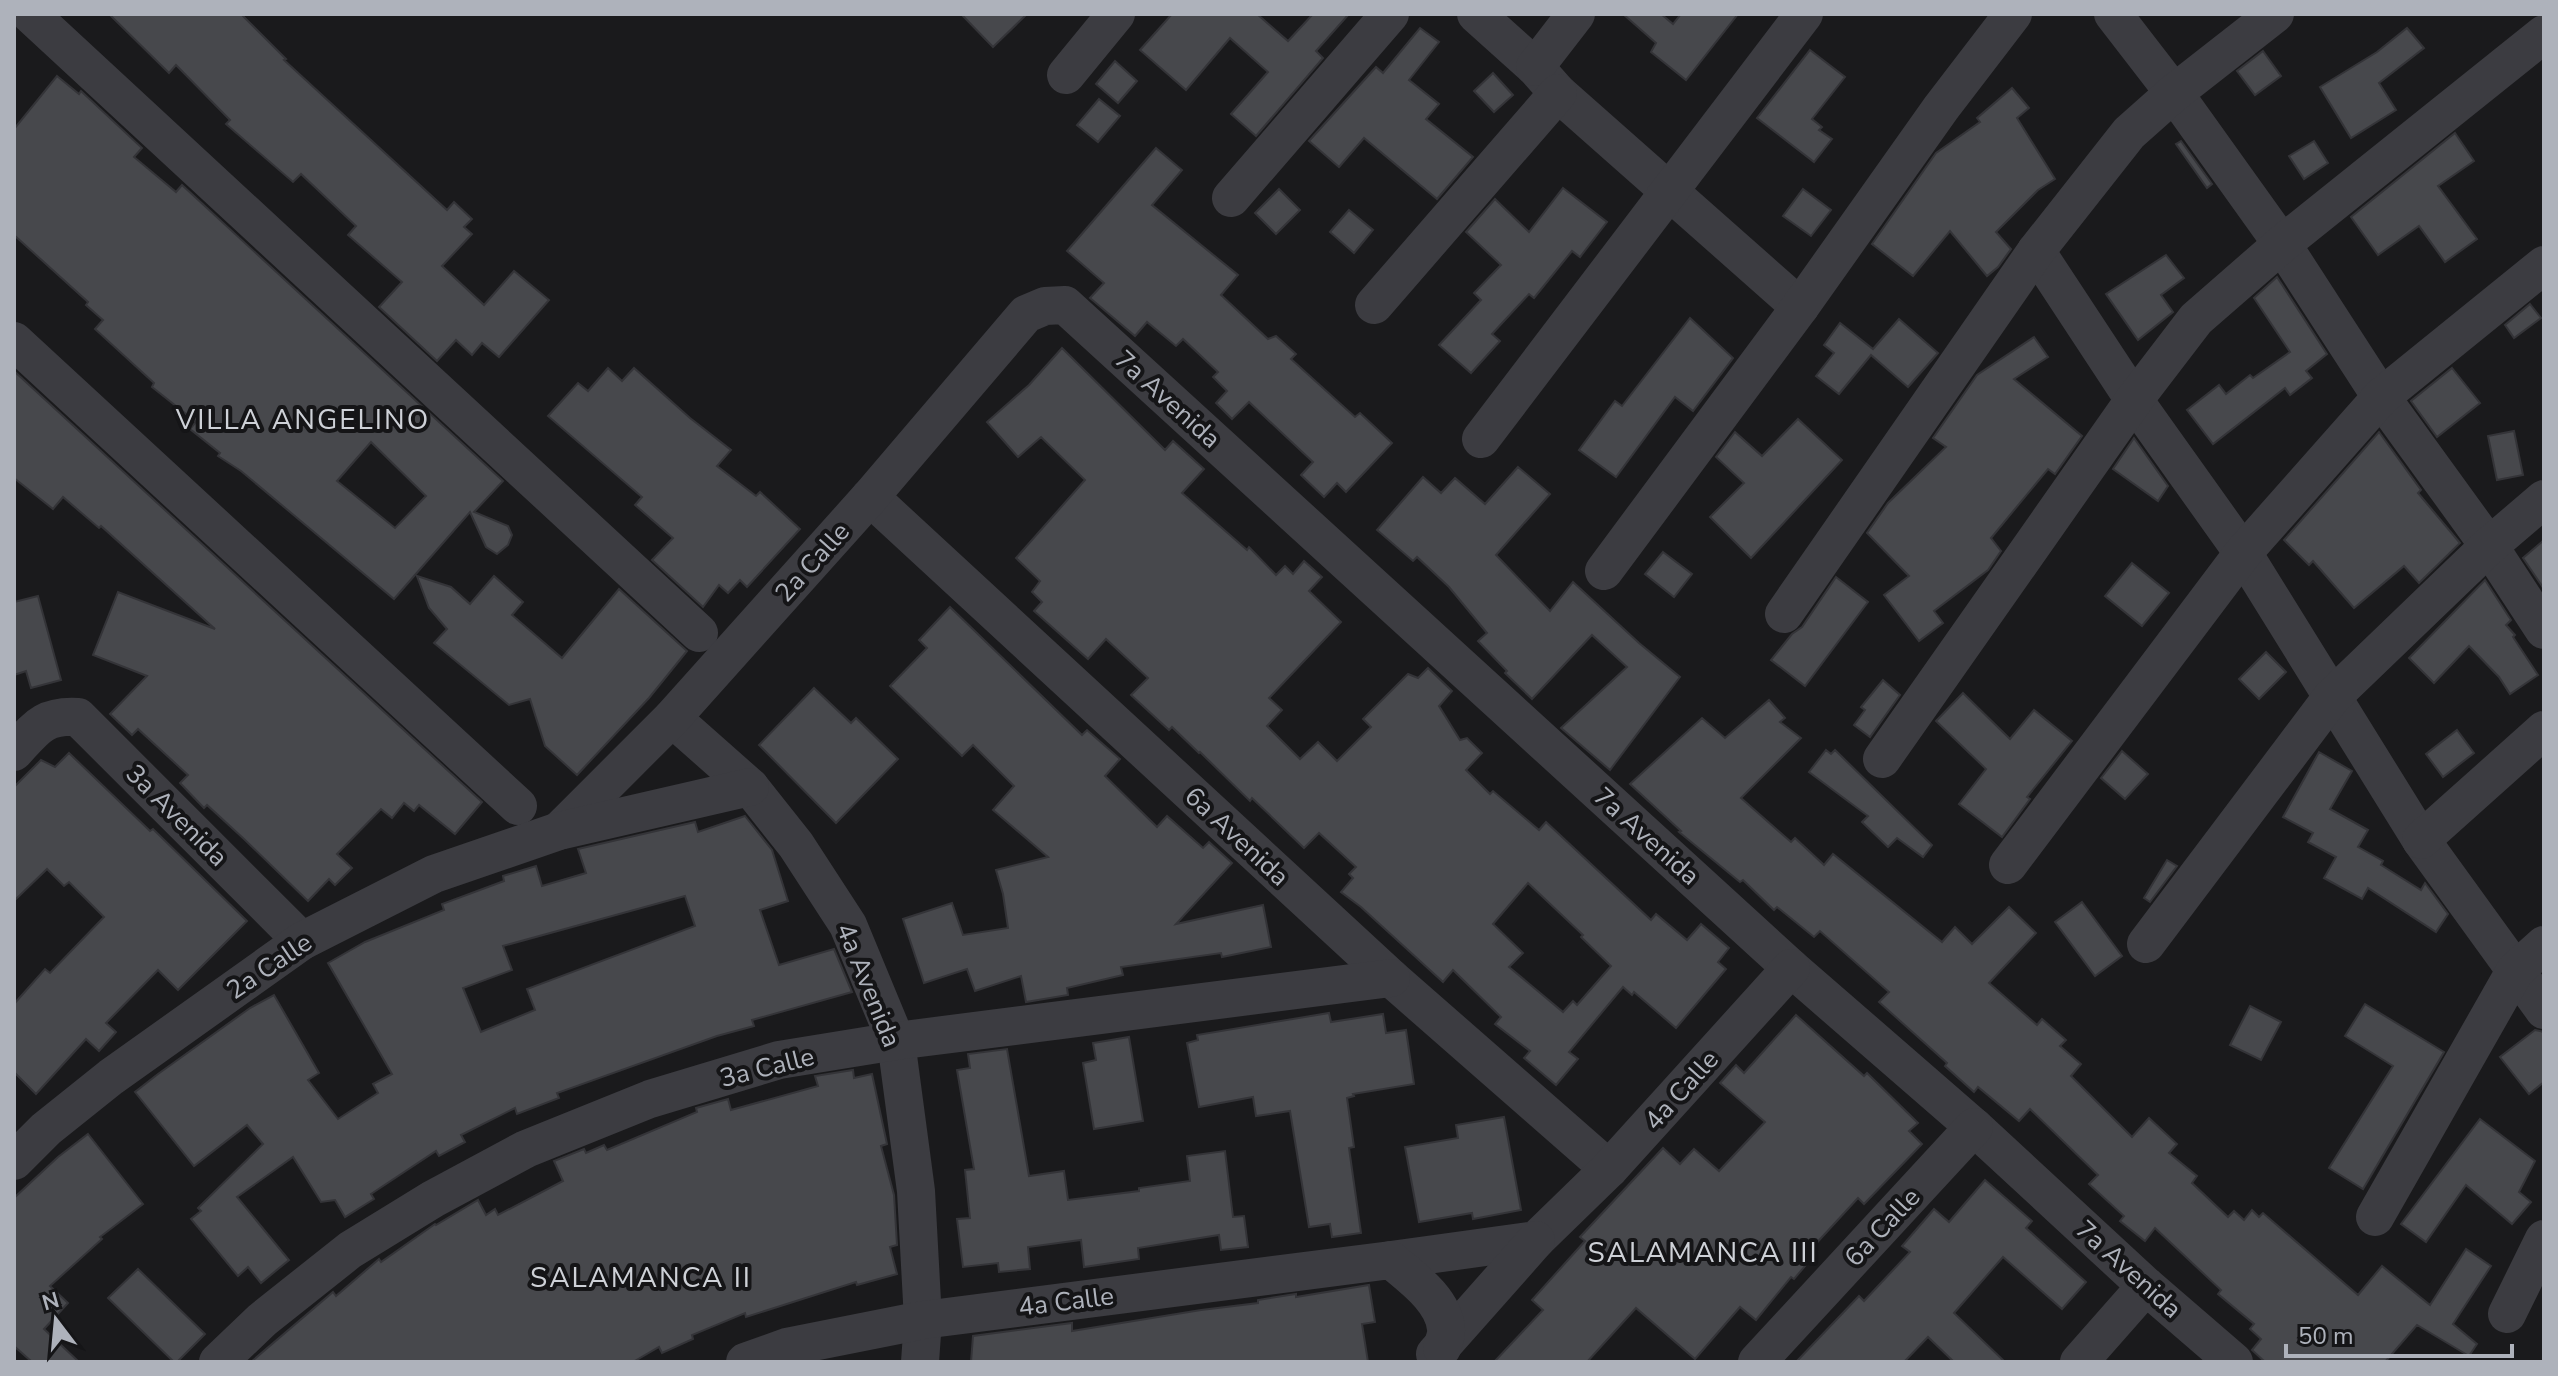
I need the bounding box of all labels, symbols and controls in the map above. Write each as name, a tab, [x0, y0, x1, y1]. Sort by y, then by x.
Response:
street label: 7a Avenida	[1107, 343, 1228, 456]
district label: VILLA ANGELINO	[175, 401, 430, 439]
street label: 2a Calle	[767, 515, 858, 610]
street label: 3a Avenida	[118, 757, 235, 874]
street label: 6a Avenida	[1177, 779, 1297, 894]
street label: 7a Avenida	[1586, 780, 1707, 893]
street label: 4a Avenida	[828, 918, 909, 1053]
street label: 2a Calle	[220, 925, 319, 1008]
street label: 3a Calle	[716, 1039, 818, 1096]
street label: 4a Calle	[1636, 1043, 1727, 1138]
street label: 6a Calle	[1837, 1180, 1928, 1274]
street label: 7a Avenida	[2068, 1213, 2189, 1326]
district label: SALAMANCA III	[1587, 1234, 1819, 1272]
district label: SALAMANCA II	[530, 1259, 752, 1297]
street label: 4a Calle	[1016, 1278, 1116, 1325]
north arrow	[16, 1280, 96, 1360]
text: N	[39, 1285, 63, 1318]
scale bar	[2286, 1308, 2512, 1358]
text: 50 m	[2298, 1320, 2354, 1352]

